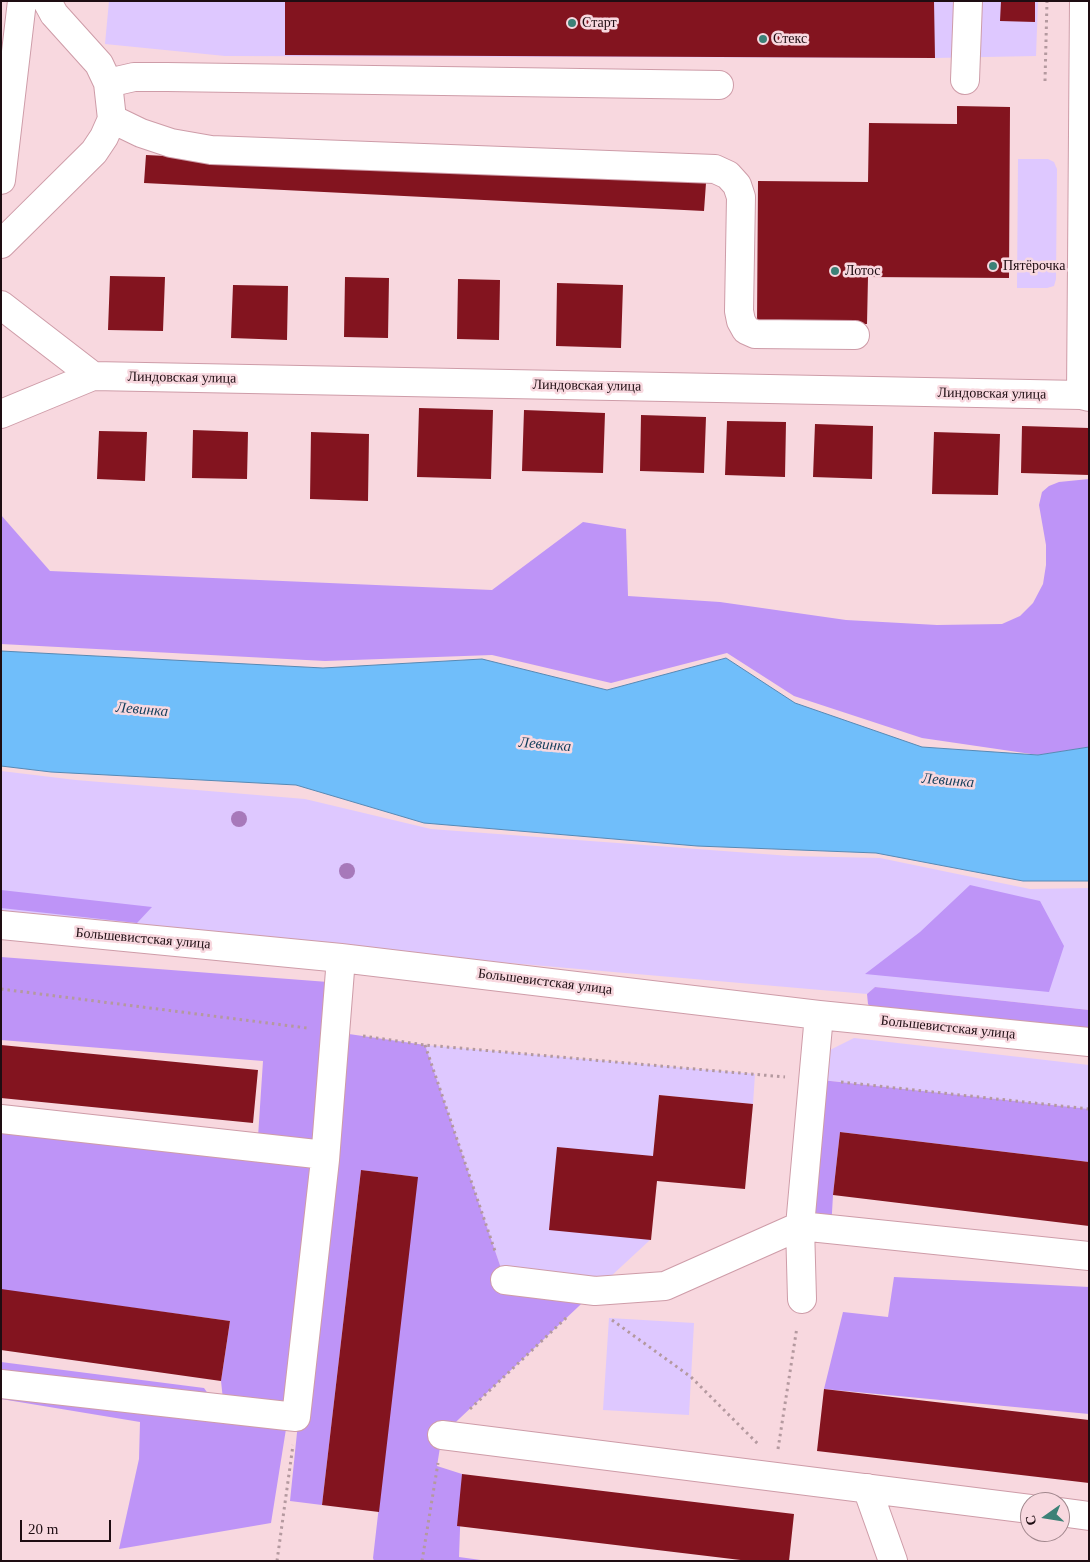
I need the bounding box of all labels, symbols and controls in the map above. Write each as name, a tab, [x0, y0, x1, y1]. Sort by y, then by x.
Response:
place label: Старт	[582, 15, 617, 31]
marker: Старт	[566, 17, 578, 29]
place label: Стекс	[773, 31, 807, 47]
marker: Стекс	[757, 33, 769, 45]
place label: Пятёрочка	[1003, 258, 1065, 274]
marker: Пятёрочка	[987, 260, 999, 272]
place label: Лотос	[845, 263, 880, 279]
marker: Лотос	[829, 265, 841, 277]
street label: Линдовская улица	[128, 369, 236, 387]
street label: Линдовская улица	[533, 377, 641, 395]
street label: Линдовская улица	[938, 385, 1046, 403]
water label: Левинка	[115, 699, 169, 721]
water label: Левинка	[518, 734, 572, 756]
water label: Левинка	[921, 770, 975, 792]
street label: Большевистская улица	[75, 925, 211, 953]
street label: Большевистская улица	[477, 965, 613, 999]
street label: Большевистская улица	[880, 1013, 1016, 1043]
north arrow	[1020, 1492, 1070, 1542]
scale bar	[22, 1510, 114, 1542]
text: С	[1022, 1514, 1039, 1527]
text: 20 m	[28, 1521, 58, 1537]

